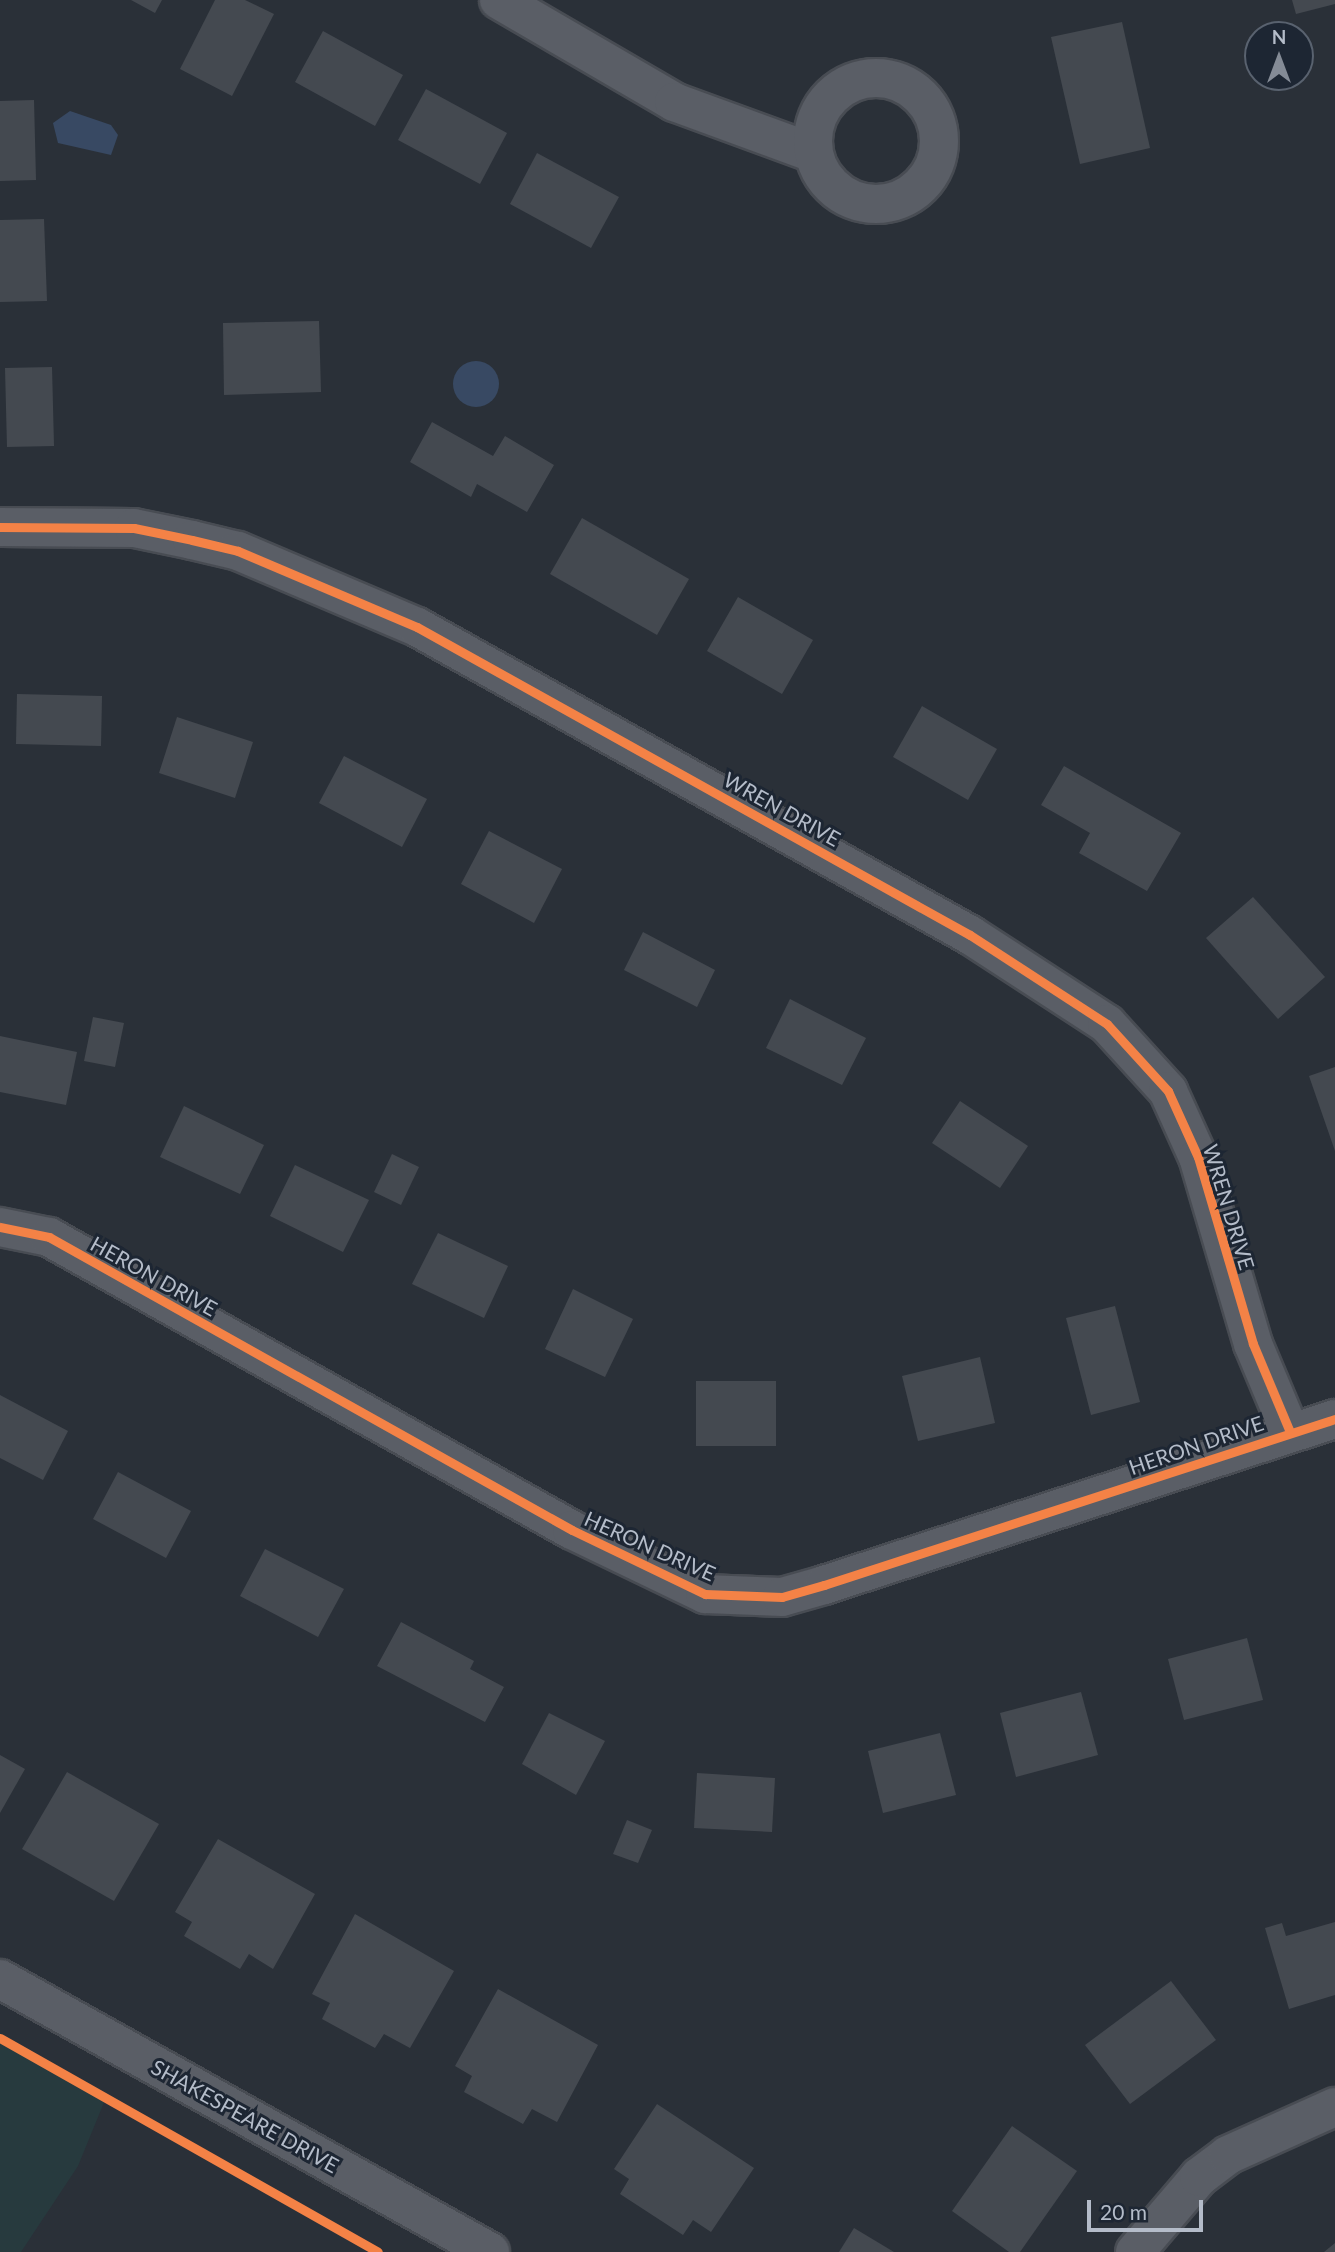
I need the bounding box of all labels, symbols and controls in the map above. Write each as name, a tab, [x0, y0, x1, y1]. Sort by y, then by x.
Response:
north arrow	[1244, 21, 1314, 91]
text: N	[1272, 25, 1286, 48]
street label: WREN DRIVE	[719, 767, 845, 851]
street label: WREN DRIVE	[1198, 1141, 1260, 1273]
street label: HERON DRIVE	[86, 1231, 222, 1321]
street label: HERON DRIVE	[1125, 1410, 1267, 1480]
street label: HERON DRIVE	[581, 1506, 719, 1586]
street label: SHAKESPEARE DRIVE	[147, 2054, 343, 2178]
scale bar	[1090, 2186, 1206, 2230]
text: 20 m	[1100, 2199, 1147, 2224]

